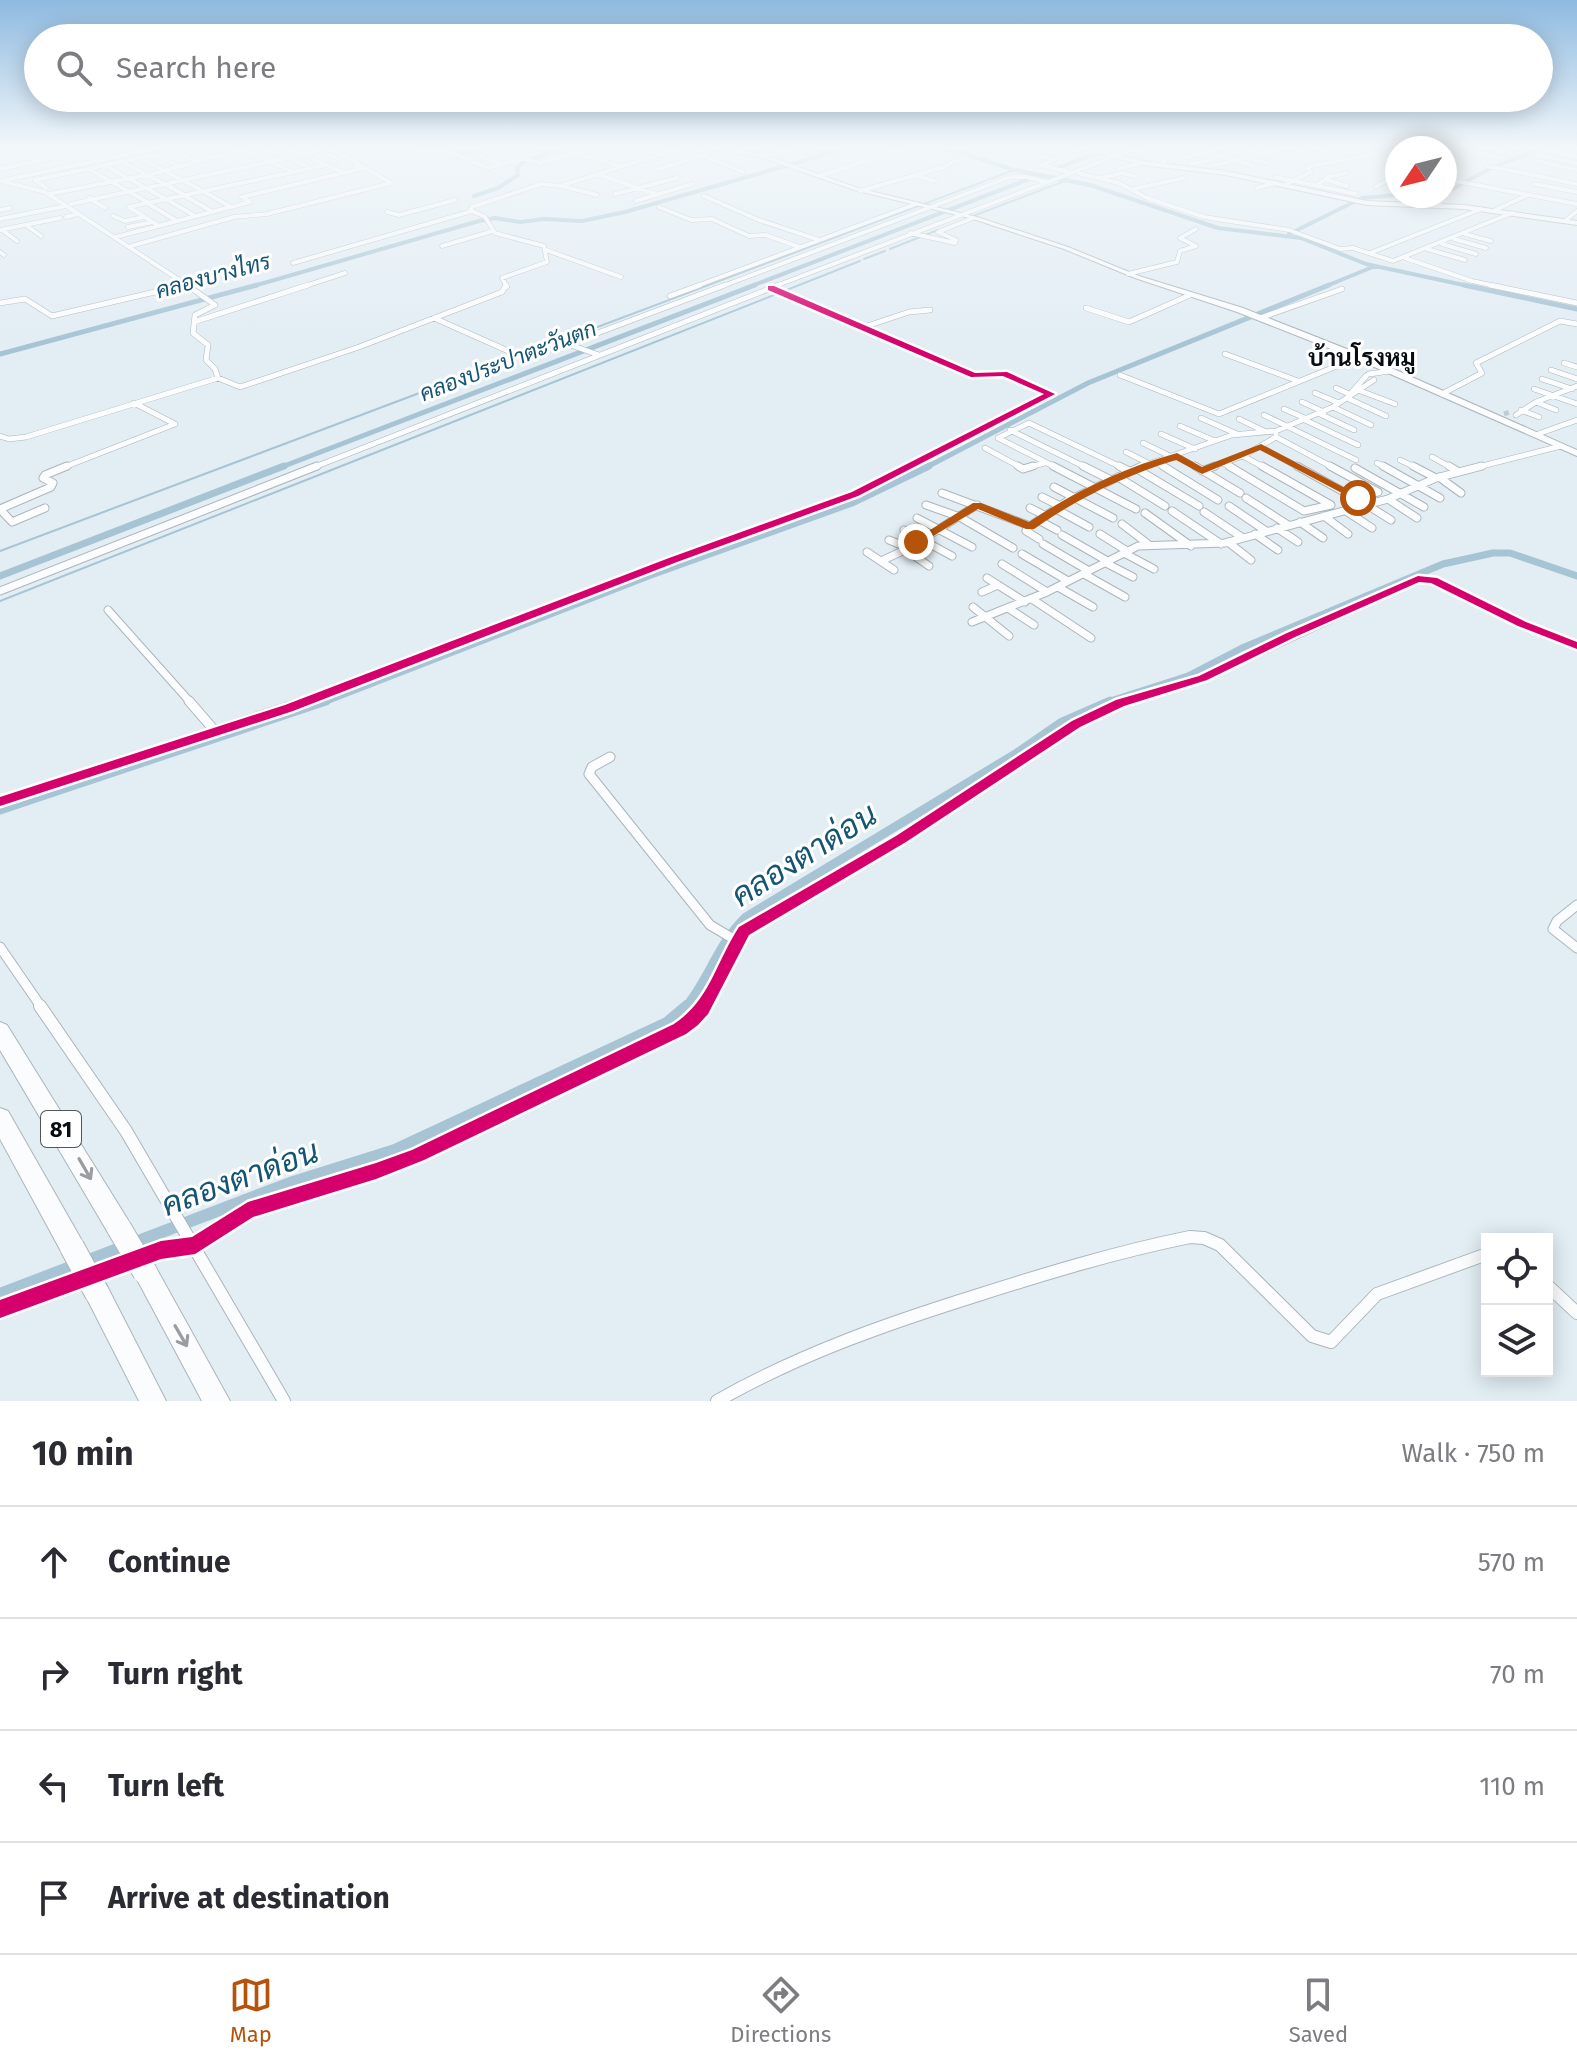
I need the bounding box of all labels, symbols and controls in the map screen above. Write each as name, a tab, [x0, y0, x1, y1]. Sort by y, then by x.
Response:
search box	[24, 24, 1553, 112]
icon: search	[52, 46, 96, 90]
text: Search here	[116, 50, 276, 86]
north arrow	[1385, 136, 1457, 208]
water label: คลองบางไทร	[153, 246, 275, 304]
water label: คลองประปาตะวันตก	[416, 315, 600, 407]
district label: บ้านโรงหมู	[1308, 342, 1416, 374]
route start	[1340, 480, 1376, 516]
route end	[898, 524, 934, 560]
water label: คลองตาด่อน	[724, 795, 884, 915]
road number: 81	[41, 1111, 81, 1147]
water label: คลองตาด่อน	[156, 1132, 324, 1224]
one-way arrow	[77, 1157, 93, 1180]
map controls	[1481, 1233, 1553, 1377]
button: locate	[1481, 1233, 1553, 1305]
button: layers	[1481, 1305, 1553, 1377]
one-way arrow	[173, 1324, 189, 1347]
text: 10 min	[32, 1433, 134, 1474]
text: Walk · 750 m	[1402, 1438, 1545, 1469]
icon: ahead	[32, 1540, 76, 1584]
text: Continue	[108, 1544, 231, 1580]
text: 570 m	[1478, 1547, 1545, 1578]
icon: right	[32, 1652, 76, 1696]
text: Turn right	[108, 1656, 243, 1692]
text: 70 m	[1490, 1659, 1545, 1690]
icon: left	[32, 1764, 76, 1808]
text: Turn left	[108, 1768, 224, 1804]
text: 110 m	[1479, 1771, 1545, 1802]
icon: arrive	[32, 1876, 76, 1920]
text: Arrive at destination	[108, 1880, 390, 1916]
tab: Map	[229, 1973, 273, 2048]
tab: Directions	[730, 1973, 831, 2048]
tab: Saved	[1289, 1973, 1348, 2048]

